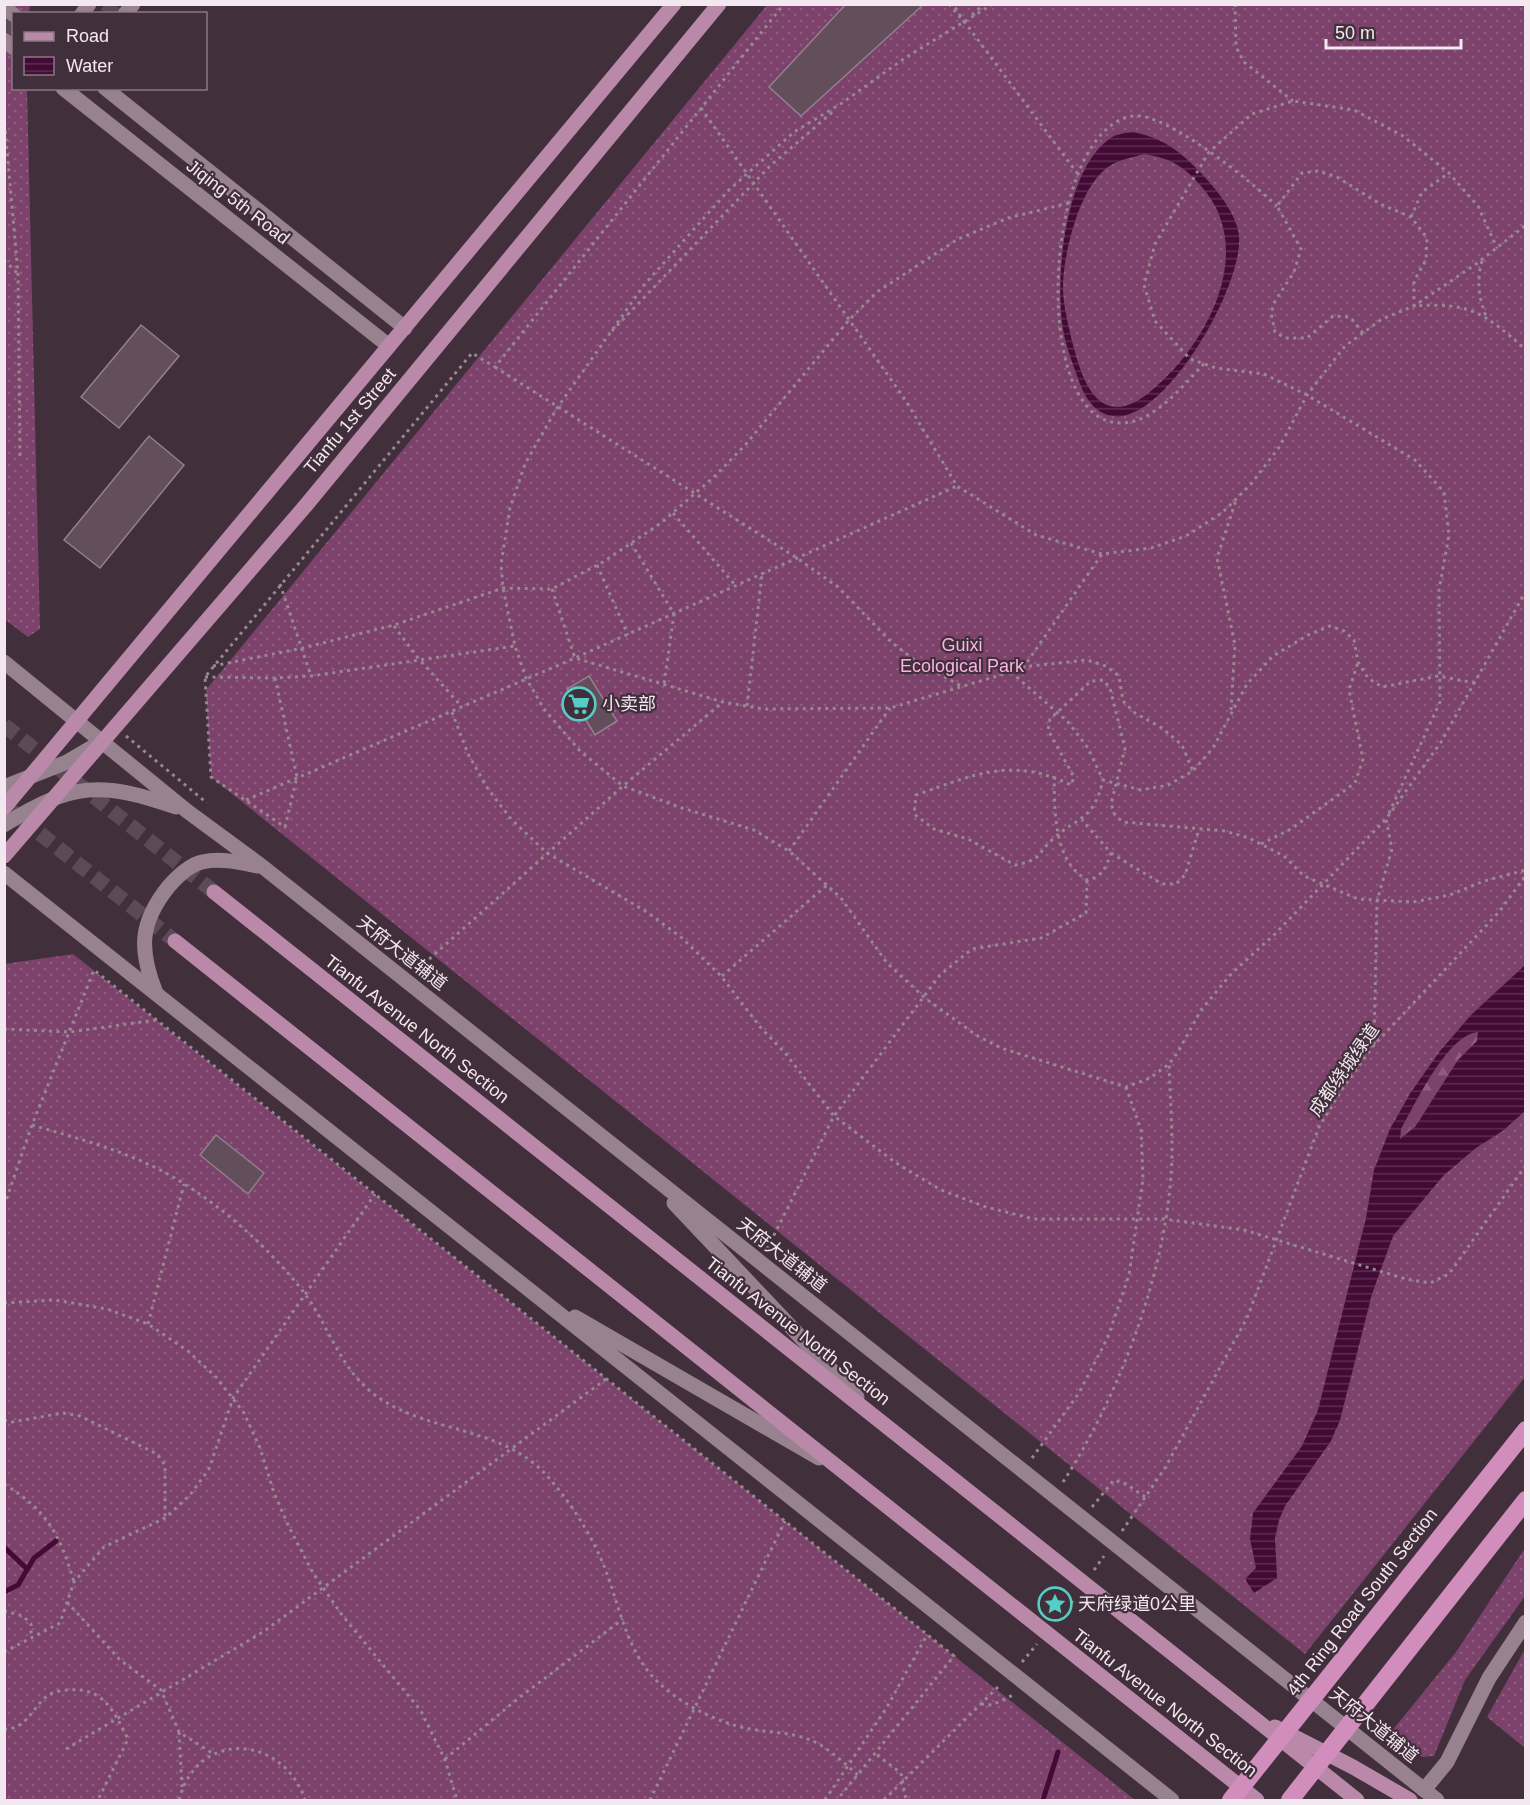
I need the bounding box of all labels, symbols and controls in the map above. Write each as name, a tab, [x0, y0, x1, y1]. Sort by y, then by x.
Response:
legend	[12, 12, 207, 90]
scale bar	[1326, 12, 1461, 50]
text: 50 m	[1335, 23, 1375, 43]
text: Road	[66, 26, 109, 46]
text: Water	[66, 56, 113, 76]
street label: Jiqing 5th Road	[183, 156, 293, 248]
street label: Tianfu 1st Street	[300, 364, 400, 478]
park label: Guixi Ecological Park	[900, 635, 1025, 676]
supermarket icon: 小卖部	[561, 686, 597, 722]
place label: 小卖部	[602, 694, 656, 714]
street label: 天府大道辅道	[353, 912, 451, 994]
street label: Tianfu Avenue North Section	[321, 951, 513, 1107]
street label: 成都绕城绿道	[1305, 1020, 1383, 1120]
street label: 天府大道辅道	[733, 1214, 831, 1296]
street label: Tianfu Avenue North Section	[702, 1253, 894, 1409]
street label: 4th Ring Road South Section	[1283, 1504, 1441, 1700]
place icon: 天府绿道0公里	[1037, 1586, 1073, 1622]
place label: 天府绿道0公里	[1078, 1594, 1196, 1614]
street label: Tianfu Avenue North Section	[1069, 1625, 1261, 1781]
street label: 天府大道辅道	[1326, 1683, 1422, 1767]

